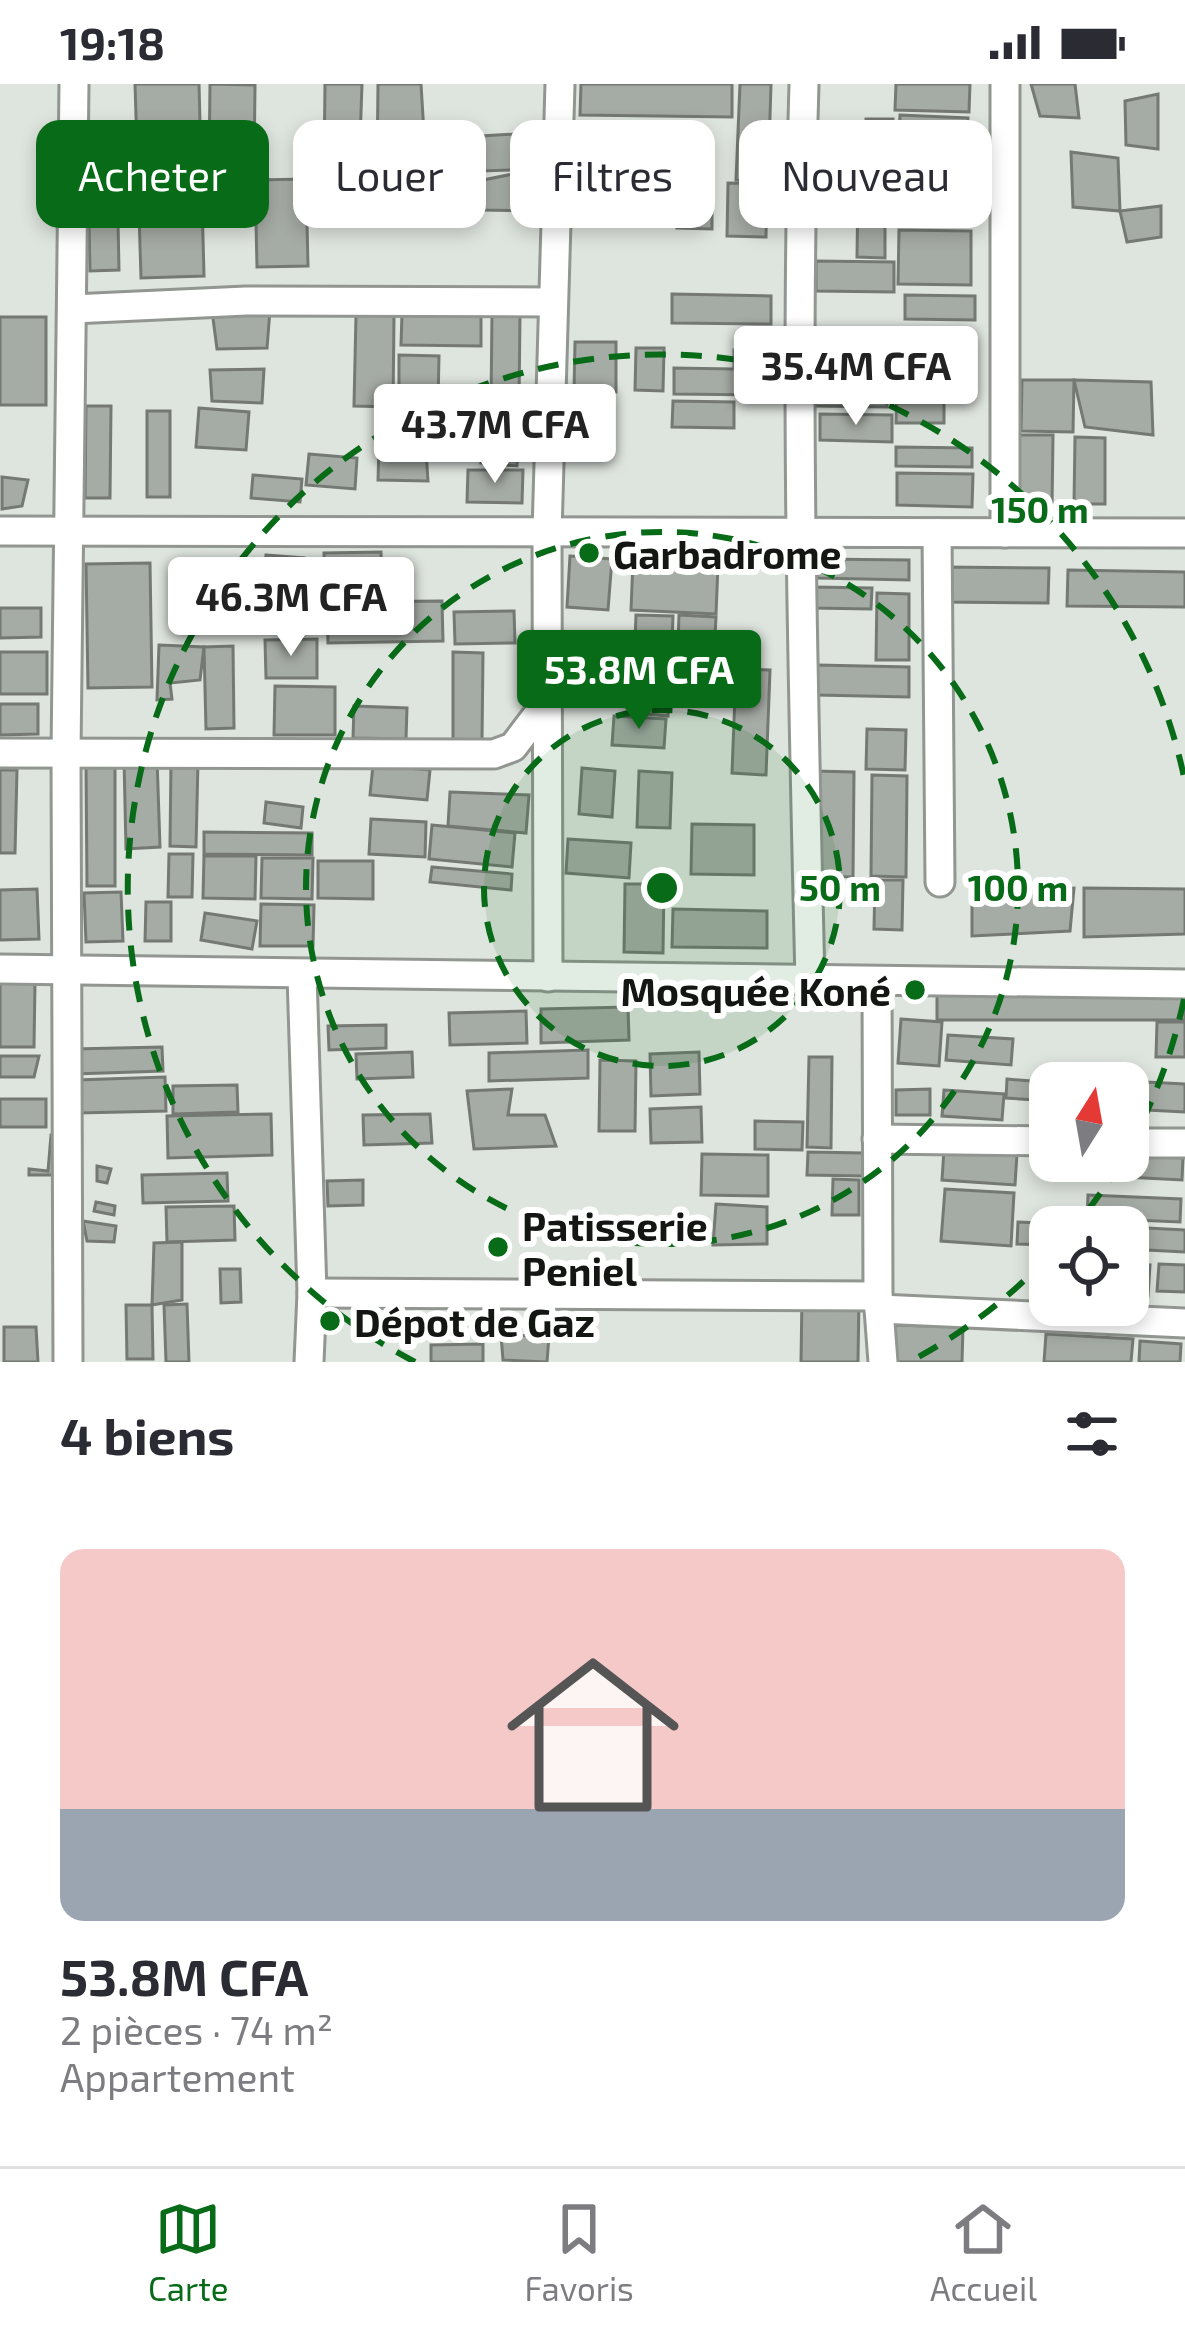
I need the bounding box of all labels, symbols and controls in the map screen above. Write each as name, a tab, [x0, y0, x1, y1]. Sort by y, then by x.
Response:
text: 19:18	[60, 15, 165, 69]
chip: Acheter	[36, 120, 269, 228]
chip: Louer	[293, 120, 486, 228]
chip: Filtres	[510, 120, 715, 228]
chip: Nouveau	[739, 120, 992, 228]
pin: 35.4M CFA	[719, 326, 993, 428]
text: 35.4M CFA	[761, 341, 951, 388]
pin: 43.7M CFA	[358, 384, 632, 486]
text: 43.7M CFA	[401, 399, 589, 446]
text: 150 m	[991, 487, 1089, 530]
place label: Garbadrome	[613, 530, 842, 577]
marker: Garbadrome	[576, 540, 602, 566]
pin: 46.3M CFA	[154, 557, 428, 659]
text: 46.3M CFA	[195, 572, 387, 619]
pin: 53.8M CFA	[502, 630, 776, 732]
text: 53.8M CFA	[544, 645, 734, 692]
text: 50 m	[799, 865, 881, 908]
text: 100 m	[968, 865, 1068, 908]
centre of rings	[641, 867, 683, 909]
place label: Mosquée Koné	[620, 967, 891, 1014]
marker: Mosquée Koné	[902, 977, 928, 1003]
north arrow	[1029, 1062, 1149, 1182]
map controls	[1029, 1062, 1149, 1326]
place label: Patisserie Peniel	[522, 1202, 708, 1294]
button: locate	[1029, 1206, 1149, 1326]
marker: Patisserie Peniel	[485, 1234, 511, 1260]
place label: Dépot de Gaz	[354, 1298, 595, 1345]
marker: Dépot de Gaz	[317, 1308, 343, 1334]
icon: filters	[1059, 1401, 1125, 1467]
text: 4 biens	[60, 1404, 234, 1465]
icon: home	[485, 1627, 701, 1843]
text: 53.8M CFA	[60, 1945, 308, 2006]
text: 2 pièces · 74 m²	[60, 2006, 333, 2053]
text: Appartement	[60, 2053, 295, 2100]
tab: Carte	[148, 2196, 228, 2308]
tab: Favoris	[525, 2196, 634, 2308]
tab: Accueil	[930, 2196, 1037, 2308]

